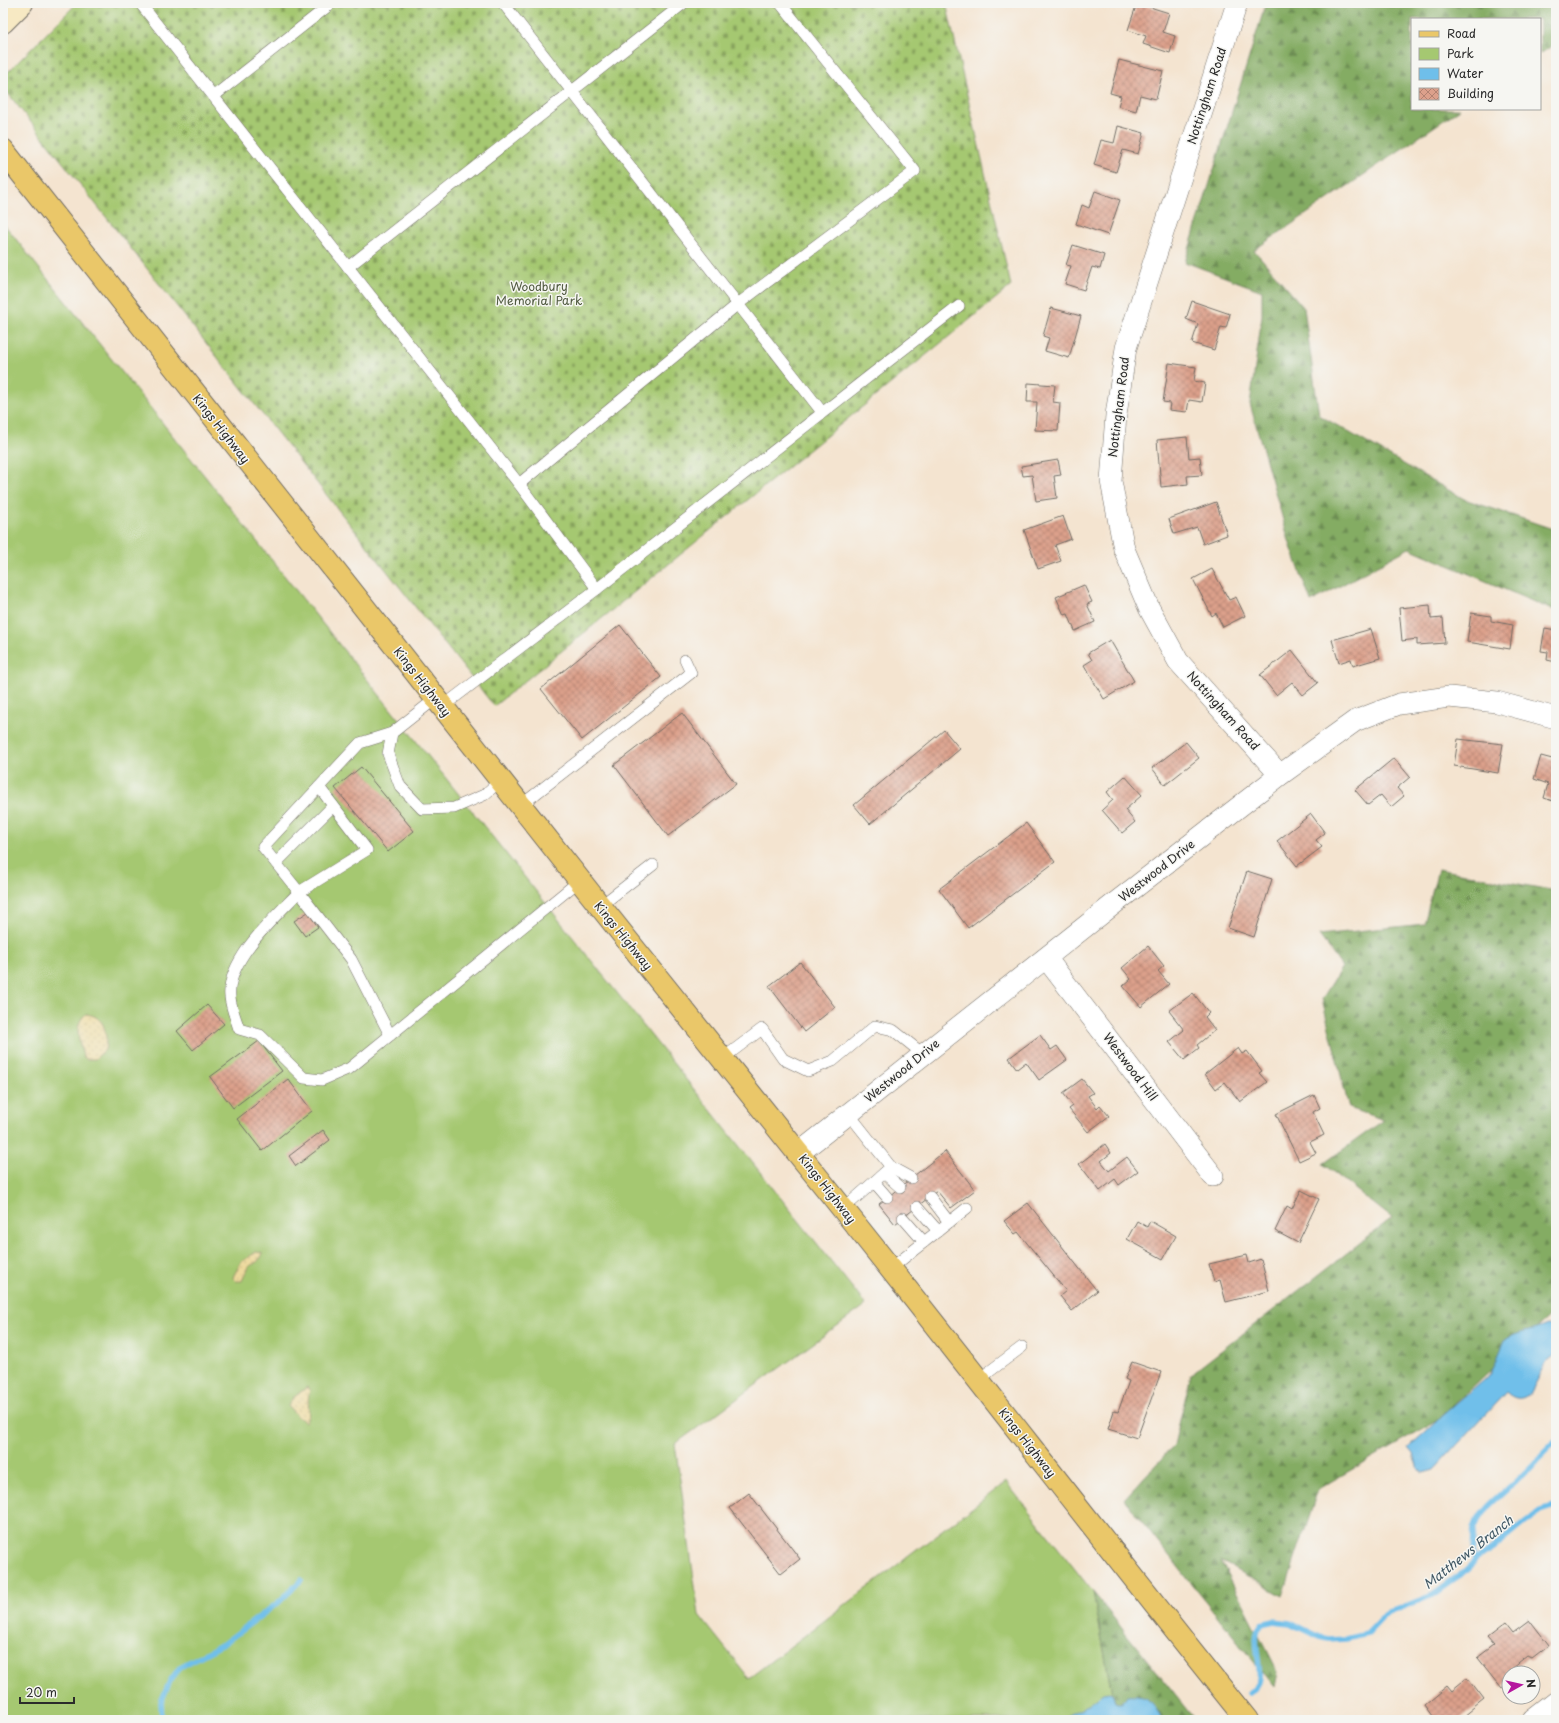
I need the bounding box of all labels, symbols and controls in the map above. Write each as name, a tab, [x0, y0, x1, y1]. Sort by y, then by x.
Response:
legend	[1411, 18, 1541, 110]
text: Road	[1447, 24, 1476, 42]
text: Park	[1447, 44, 1474, 62]
street label: Nottingham Road	[1182, 45, 1230, 147]
text: Water	[1447, 64, 1484, 82]
text: Building	[1447, 84, 1494, 102]
park label: Woodbury Memorial Park	[496, 277, 582, 309]
street label: Nottingham Road	[1103, 356, 1133, 458]
street label: Kings Highway	[189, 390, 255, 467]
street label: Kings Highway	[390, 643, 456, 720]
street label: Nottingham Road	[1183, 667, 1264, 754]
street label: Westwood Drive	[1114, 835, 1198, 906]
street label: Kings Highway	[590, 897, 657, 974]
street label: Westwood Hill	[1099, 1029, 1162, 1104]
street label: Westwood Drive	[860, 1034, 943, 1106]
street label: Kings Highway	[795, 1150, 861, 1227]
street label: Kings Highway	[995, 1404, 1061, 1481]
water label: Matthews Branch	[1419, 1510, 1517, 1593]
north arrow	[1501, 1665, 1541, 1705]
text: N	[1522, 1678, 1540, 1689]
scale bar	[20, 1679, 74, 1705]
text: 20 m	[26, 1683, 57, 1701]

